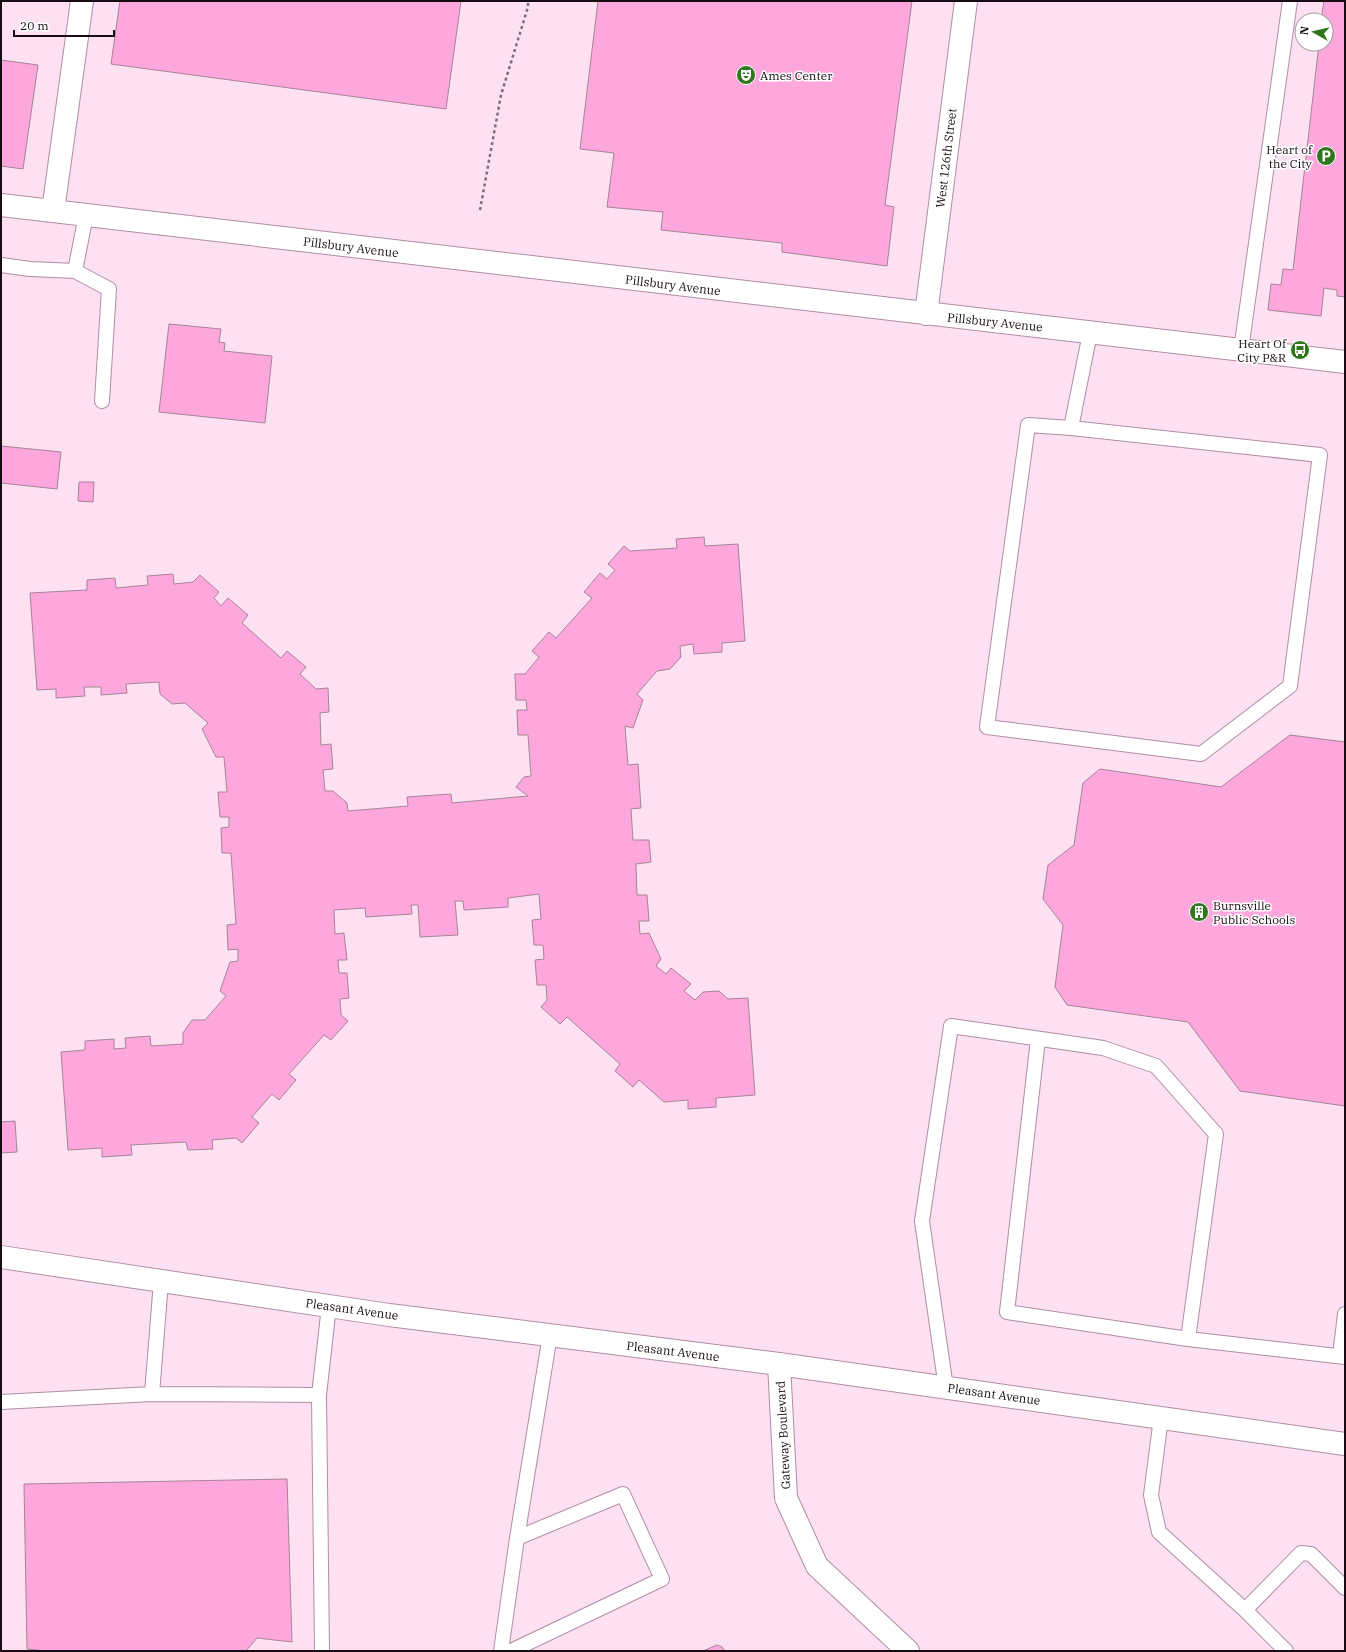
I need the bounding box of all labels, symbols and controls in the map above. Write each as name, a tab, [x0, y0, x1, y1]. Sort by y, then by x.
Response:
scale bar	[14, 12, 114, 38]
north arrow	[1294, 12, 1334, 52]
text: 20 m	[20, 18, 49, 33]
text: N	[1297, 25, 1312, 36]
theatre icon: Ames Center	[735, 64, 757, 86]
place label: Ames Center	[760, 68, 833, 83]
street label: West 126th Street	[932, 107, 960, 209]
place label: Heart of the City	[1266, 142, 1313, 171]
parking icon: Heart of the City	[1315, 145, 1337, 167]
street label: Pillsbury Avenue	[302, 234, 400, 260]
street label: Pillsbury Avenue	[624, 272, 722, 298]
street label: Pillsbury Avenue	[946, 310, 1044, 334]
place label: Heart Of City P&R	[1237, 336, 1287, 365]
bus stop icon: Heart Of City P&R	[1289, 339, 1311, 361]
place label: Burnsville Public Schools	[1213, 898, 1295, 927]
building icon: Burnsville Public Schools	[1188, 901, 1210, 923]
street label: Pleasant Avenue	[305, 1295, 399, 1323]
street label: Pleasant Avenue	[626, 1338, 720, 1364]
street label: Gateway Boulevard	[773, 1380, 793, 1490]
street label: Pleasant Avenue	[947, 1380, 1041, 1408]

